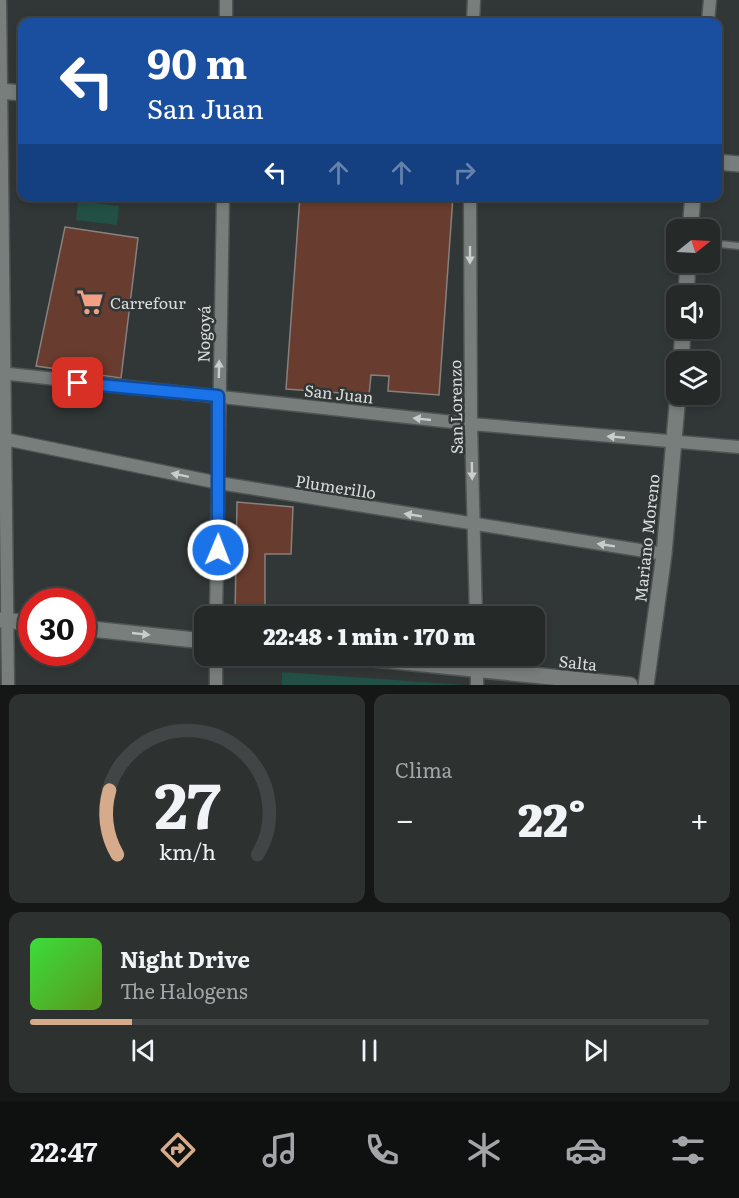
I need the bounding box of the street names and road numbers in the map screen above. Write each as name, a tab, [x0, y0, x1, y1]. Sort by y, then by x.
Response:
street label: Nogoyá	[191, 305, 216, 363]
street label: San Lorenzo	[442, 360, 468, 454]
street label: San Juan	[303, 377, 375, 409]
street label: Plumerillo	[294, 468, 378, 504]
street label: Mariano Moreno	[627, 473, 665, 603]
street label: Salta	[558, 648, 599, 676]

